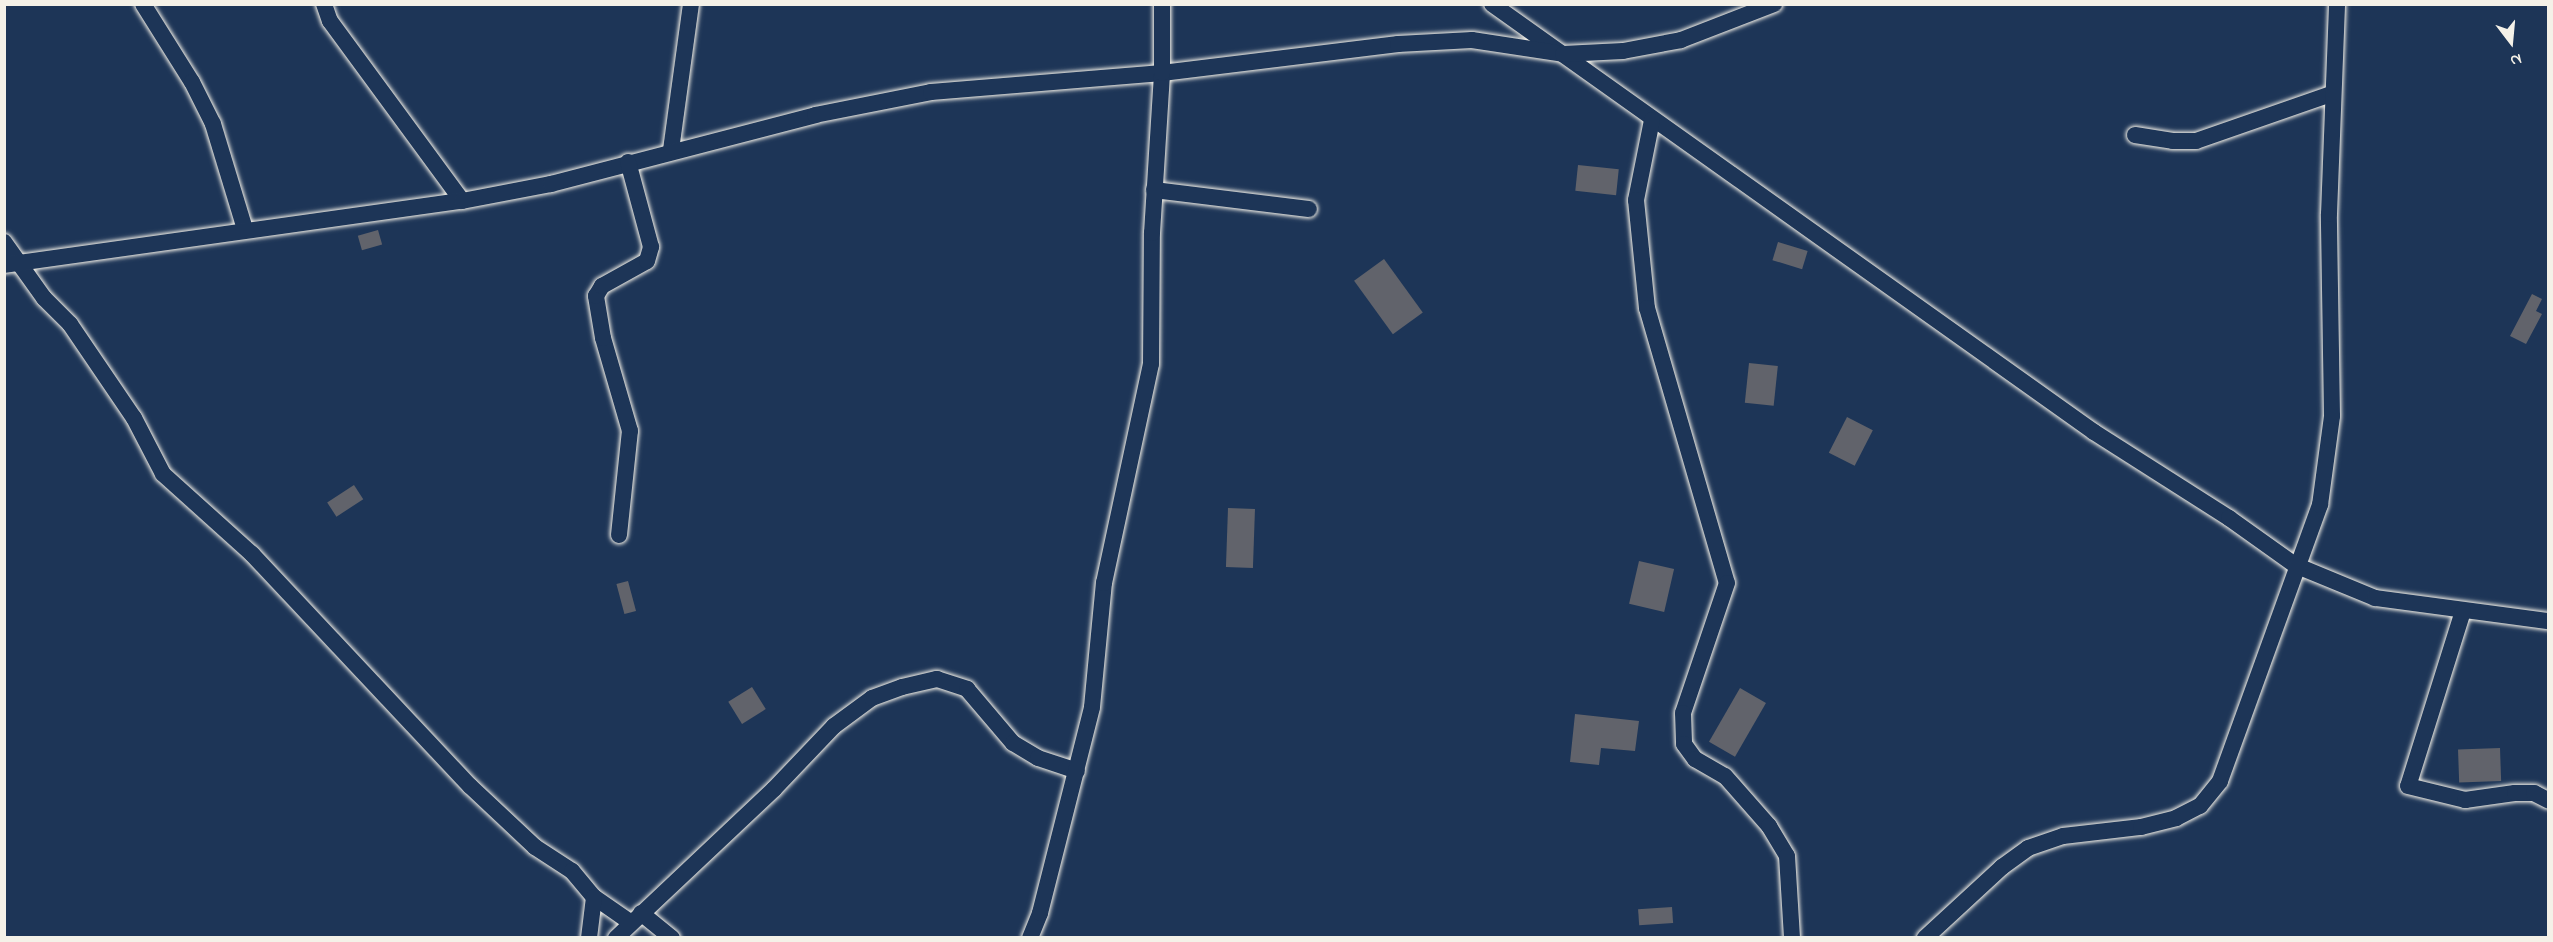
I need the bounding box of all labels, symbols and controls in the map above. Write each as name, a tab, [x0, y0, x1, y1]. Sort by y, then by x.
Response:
north arrow	[2481, 12, 2541, 72]
text: N	[2507, 46, 2524, 72]

